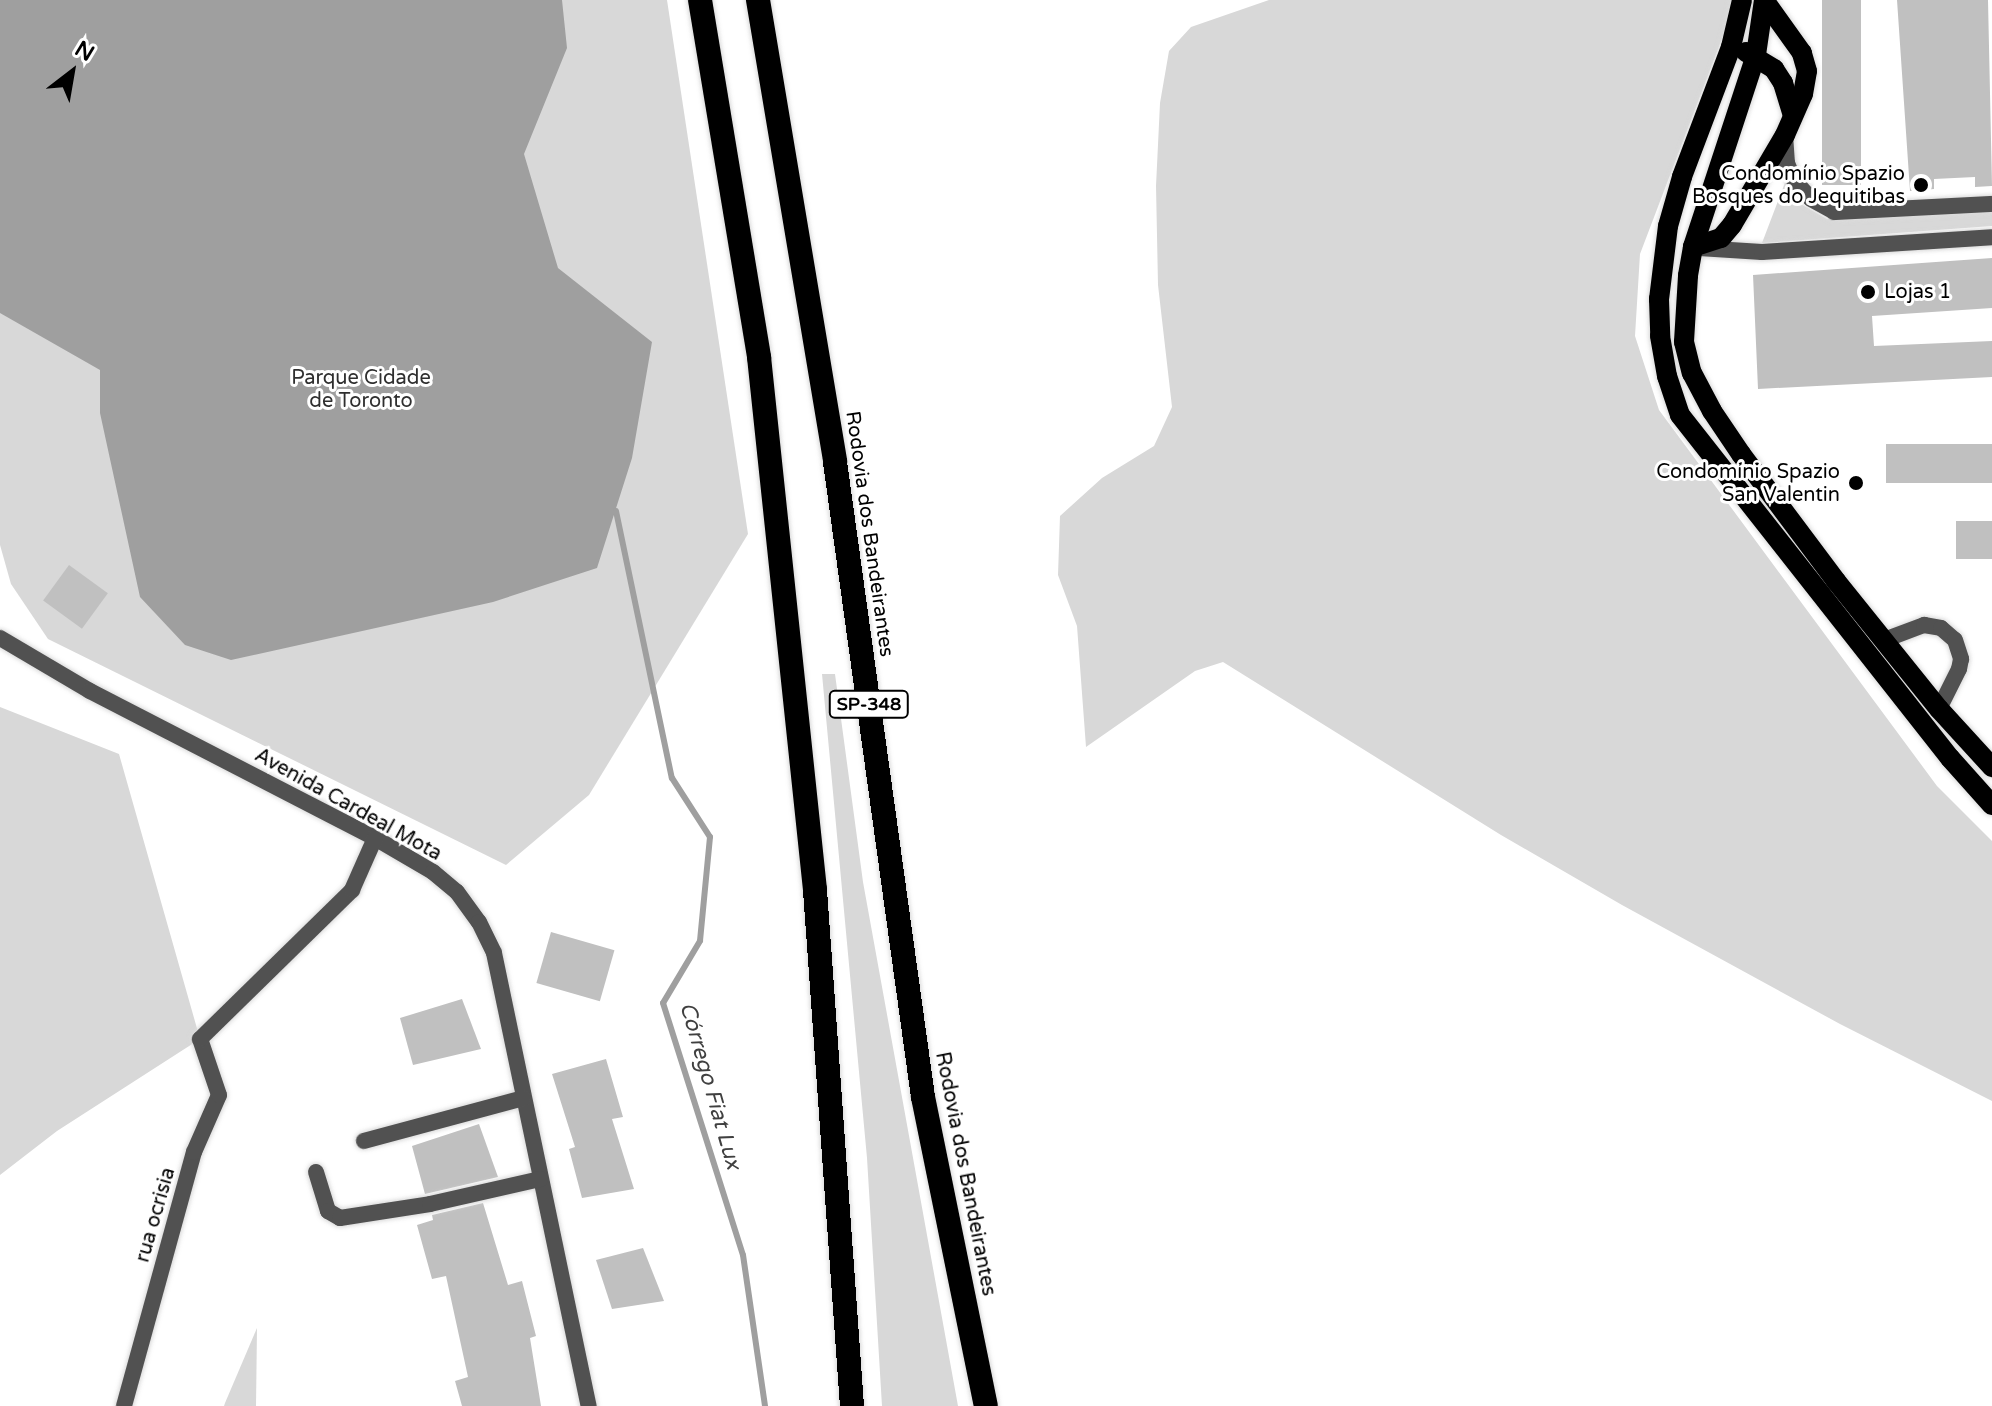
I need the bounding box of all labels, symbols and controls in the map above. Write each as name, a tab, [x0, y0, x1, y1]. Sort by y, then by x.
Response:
north arrow	[32, 32, 112, 112]
text: N	[70, 36, 99, 67]
place label: Condomínio Spazio Bosques do Jequitibas	[1692, 162, 1905, 209]
marker: Condomínio Spazio Bosques do Jequitibas	[1912, 176, 1930, 194]
place label: Lojas 1	[1884, 280, 1951, 304]
marker: Lojas 1	[1859, 283, 1877, 301]
park label: Parque Cidade de Toronto	[291, 367, 431, 414]
street label: Rodovia dos Bandeirantes	[840, 409, 898, 659]
place label: Condomínio Spazio San Valentin	[1656, 460, 1840, 507]
marker: Condomínio Spazio San Valentin	[1847, 474, 1865, 492]
road number: SP-348	[827, 690, 911, 718]
street label: Avenida Cardeal Mota	[250, 744, 446, 866]
water label: Córrego Fiat Lux	[673, 999, 747, 1173]
street label: Rodovia dos Bandeirantes	[930, 1050, 1000, 1298]
street label: rua ocrisia	[131, 1165, 181, 1265]

